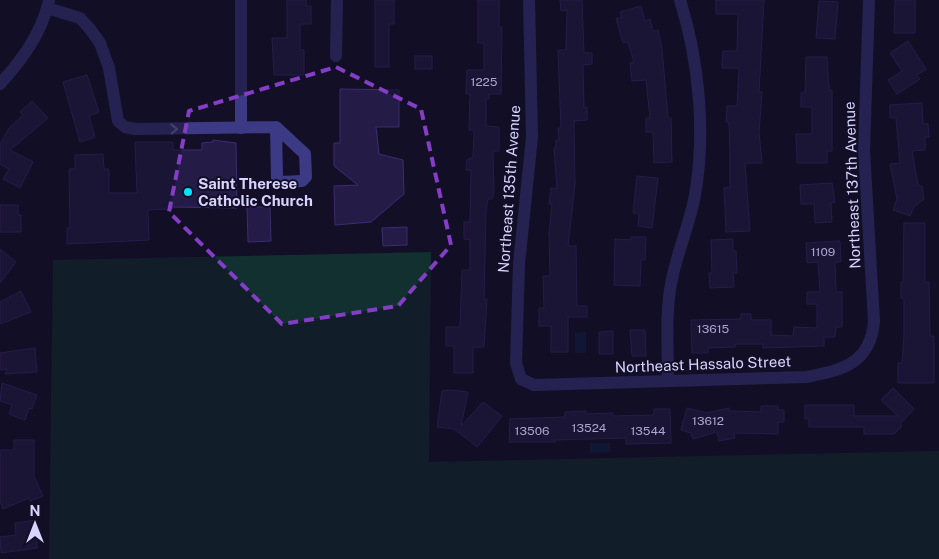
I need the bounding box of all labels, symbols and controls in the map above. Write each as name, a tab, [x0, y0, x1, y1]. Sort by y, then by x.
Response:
house number: 1225	[471, 75, 498, 89]
street label: Northeast 137th Avenue	[841, 101, 863, 269]
street label: Northeast 135th Avenue	[495, 105, 523, 273]
one-way arrow	[170, 124, 178, 134]
place label: Saint Therese Catholic Church	[198, 175, 313, 209]
marker: Saint Therese Catholic Church	[182, 186, 194, 198]
house number: 1109	[811, 245, 835, 259]
house number: 13615	[697, 322, 730, 336]
street label: Northeast Hassalo Street	[615, 352, 792, 376]
house number: 13612	[692, 414, 724, 428]
house number: 13524	[572, 421, 607, 435]
house number: 13506	[515, 424, 549, 438]
house number: 13544	[630, 424, 666, 438]
north arrow	[10, 499, 60, 549]
text: N	[30, 503, 40, 519]

